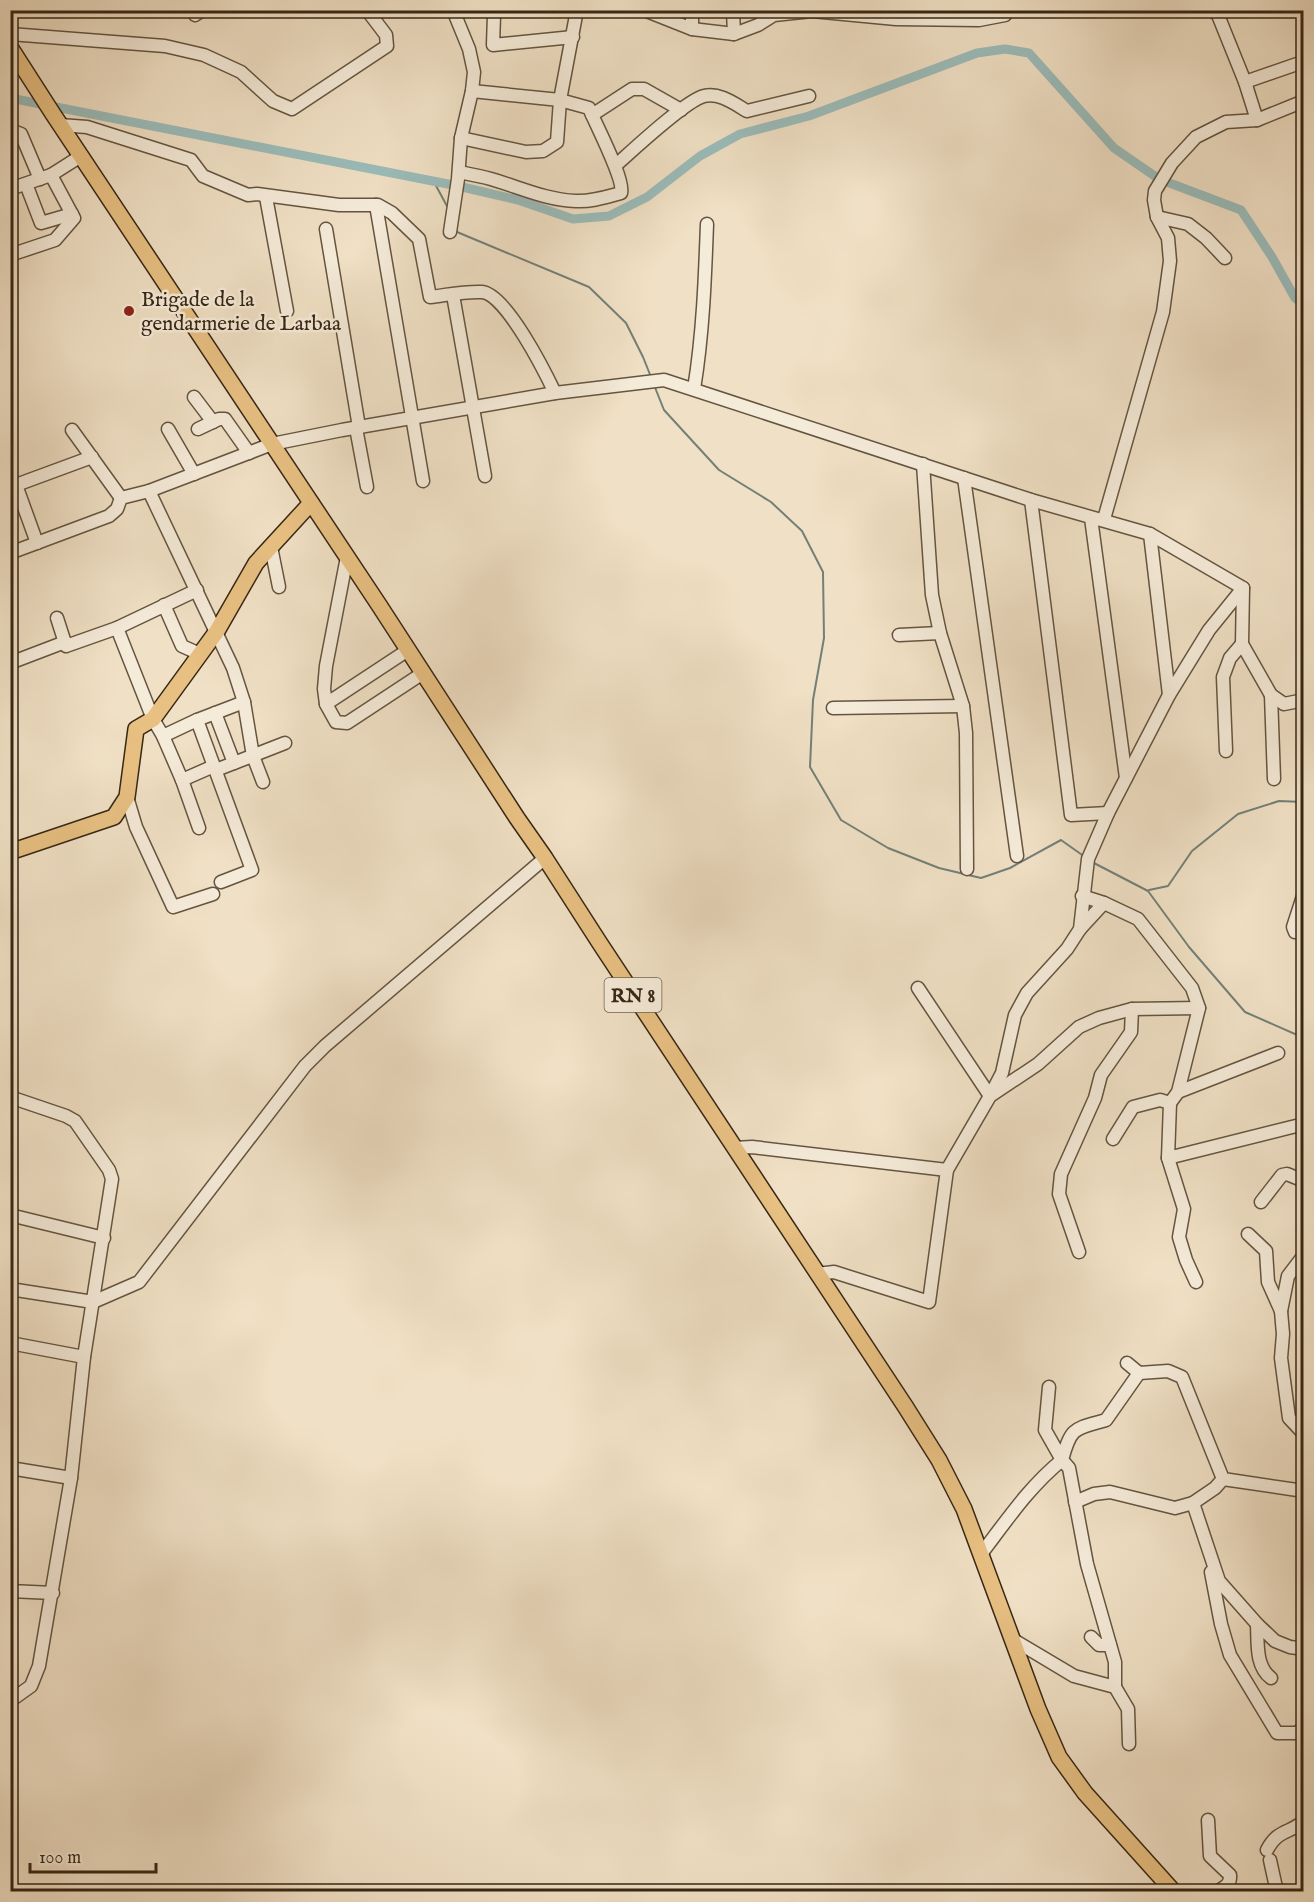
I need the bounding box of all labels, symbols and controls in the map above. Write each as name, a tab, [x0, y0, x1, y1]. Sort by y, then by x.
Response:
place label: Brigade de la gendarmerie de Larbaa	[141, 287, 342, 338]
marker: Brigade de la gendarmerie de Larbaa	[122, 304, 136, 318]
road number: RN 8	[604, 978, 662, 1012]
scale bar	[30, 1836, 156, 1874]
text: 100 m	[39, 1847, 81, 1870]

